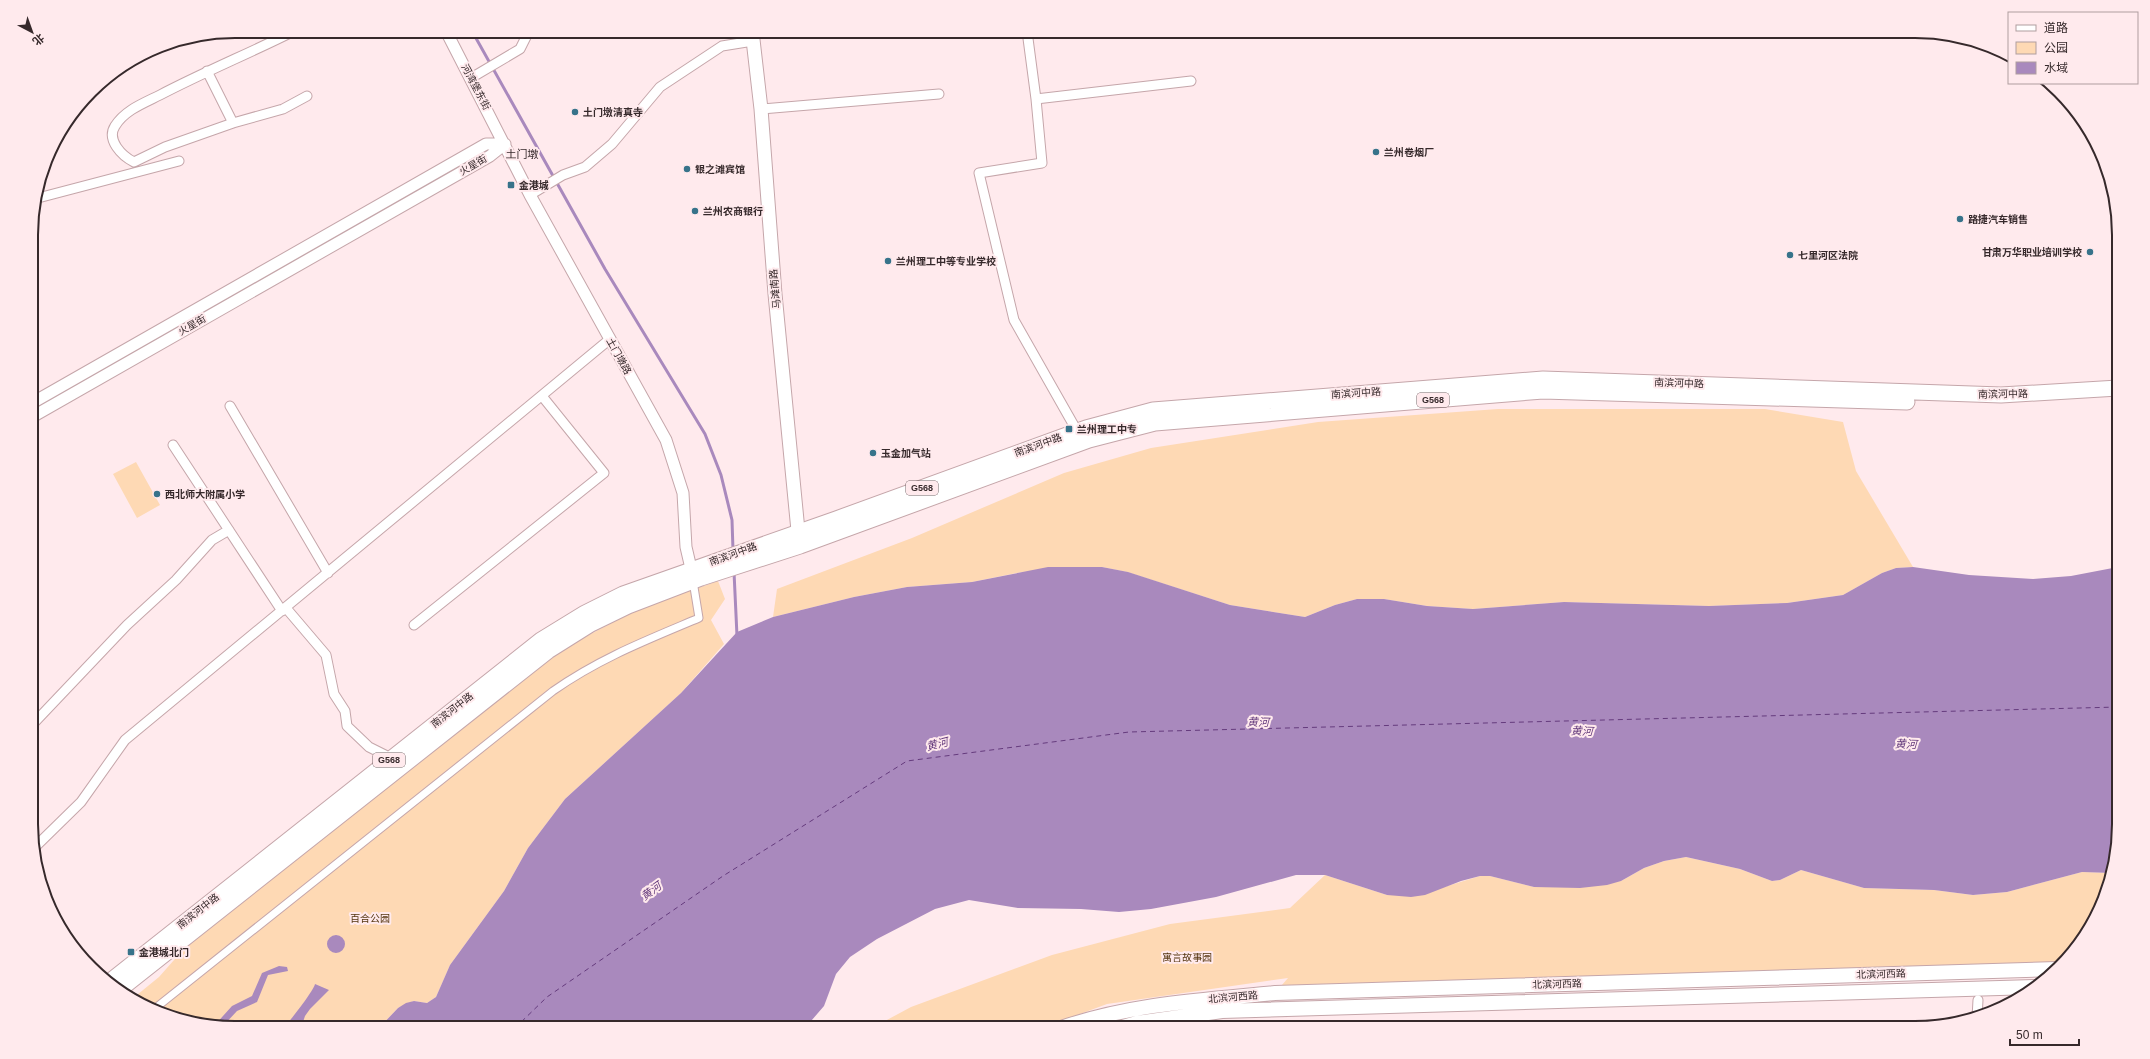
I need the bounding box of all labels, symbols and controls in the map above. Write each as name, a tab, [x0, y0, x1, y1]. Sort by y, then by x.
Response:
north arrow	[12, 12, 52, 52]
legend	[2008, 12, 2138, 84]
text: 道路	[2044, 21, 2068, 35]
text: 北	[30, 31, 47, 48]
text: 公园	[2044, 41, 2068, 55]
text: 水域	[2044, 61, 2068, 75]
street label: 河湾堡东街	[459, 62, 493, 112]
place label: 土门墩清真寺	[583, 106, 643, 118]
marker: 土门墩清真寺	[570, 107, 580, 117]
place label: 兰州卷烟厂	[1384, 146, 1434, 158]
marker: 兰州卷烟厂	[1371, 147, 1381, 157]
district label: 土门墩	[506, 148, 539, 160]
street label: 火星街	[457, 153, 489, 177]
marker: 银之滩宾馆	[682, 164, 692, 174]
place label: 银之滩宾馆	[695, 164, 745, 175]
place label: 金港城	[518, 179, 549, 191]
marker: 金港城	[506, 180, 516, 190]
place label: 兰州农商银行	[703, 205, 763, 217]
marker: 兰州农商银行	[690, 206, 700, 216]
marker: 路捷汽车销售	[1955, 214, 1965, 224]
place label: 路捷汽车销售	[1968, 214, 2028, 225]
place label: 甘肃万华职业培训学校	[1982, 246, 2082, 258]
marker: 甘肃万华职业培训学校	[2085, 247, 2095, 257]
marker: 七里河区法院	[1785, 250, 1795, 260]
place label: 七里河区法院	[1798, 250, 1858, 261]
place label: 兰州理工中等专业学校	[896, 255, 996, 267]
marker: 兰州理工中等专业学校	[883, 256, 893, 266]
street label: 马滩南路	[768, 269, 782, 309]
street label: 火星街	[176, 313, 208, 337]
street label: 土门墩路	[604, 336, 634, 376]
street label: 南滨河中路	[1654, 377, 1704, 389]
street label: 南滨河中路	[1331, 386, 1381, 400]
street label: 南滨河中路	[1978, 388, 2028, 400]
road number: G568	[1417, 393, 1449, 407]
place label: 兰州理工中专	[1077, 423, 1137, 435]
marker: 兰州理工中专	[1064, 424, 1074, 434]
street label: 南滨河中路	[1013, 431, 1063, 459]
marker: 玉金加气站	[868, 448, 878, 458]
place label: 玉金加气站	[881, 448, 931, 459]
road number: G568	[906, 481, 938, 495]
marker: 西北师大附属小学	[152, 489, 162, 499]
place label: 西北师大附属小学	[165, 489, 245, 500]
street label: 南滨河中路	[708, 540, 758, 568]
street label: 南滨河中路	[429, 690, 475, 730]
water label: 黄河	[1247, 716, 1271, 728]
water label: 黄河	[1571, 725, 1595, 737]
water label: 黄河	[925, 735, 951, 752]
water label: 黄河	[1895, 738, 1919, 750]
road number: G568	[373, 753, 405, 767]
water label: 黄河	[639, 879, 665, 902]
street label: 南滨河中路	[175, 891, 221, 931]
park label: 百合公园	[350, 913, 390, 924]
place label: 金港城北门	[138, 946, 189, 958]
marker: 金港城北门	[126, 947, 136, 957]
park label: 寓言故事园	[1162, 952, 1212, 963]
street label: 北滨河西路	[1856, 968, 1906, 980]
street label: 北滨河西路	[1532, 978, 1582, 990]
street label: 北滨河西路	[1208, 989, 1258, 1005]
scale bar	[2010, 1021, 2079, 1047]
text: 50 m	[2016, 1028, 2043, 1042]

